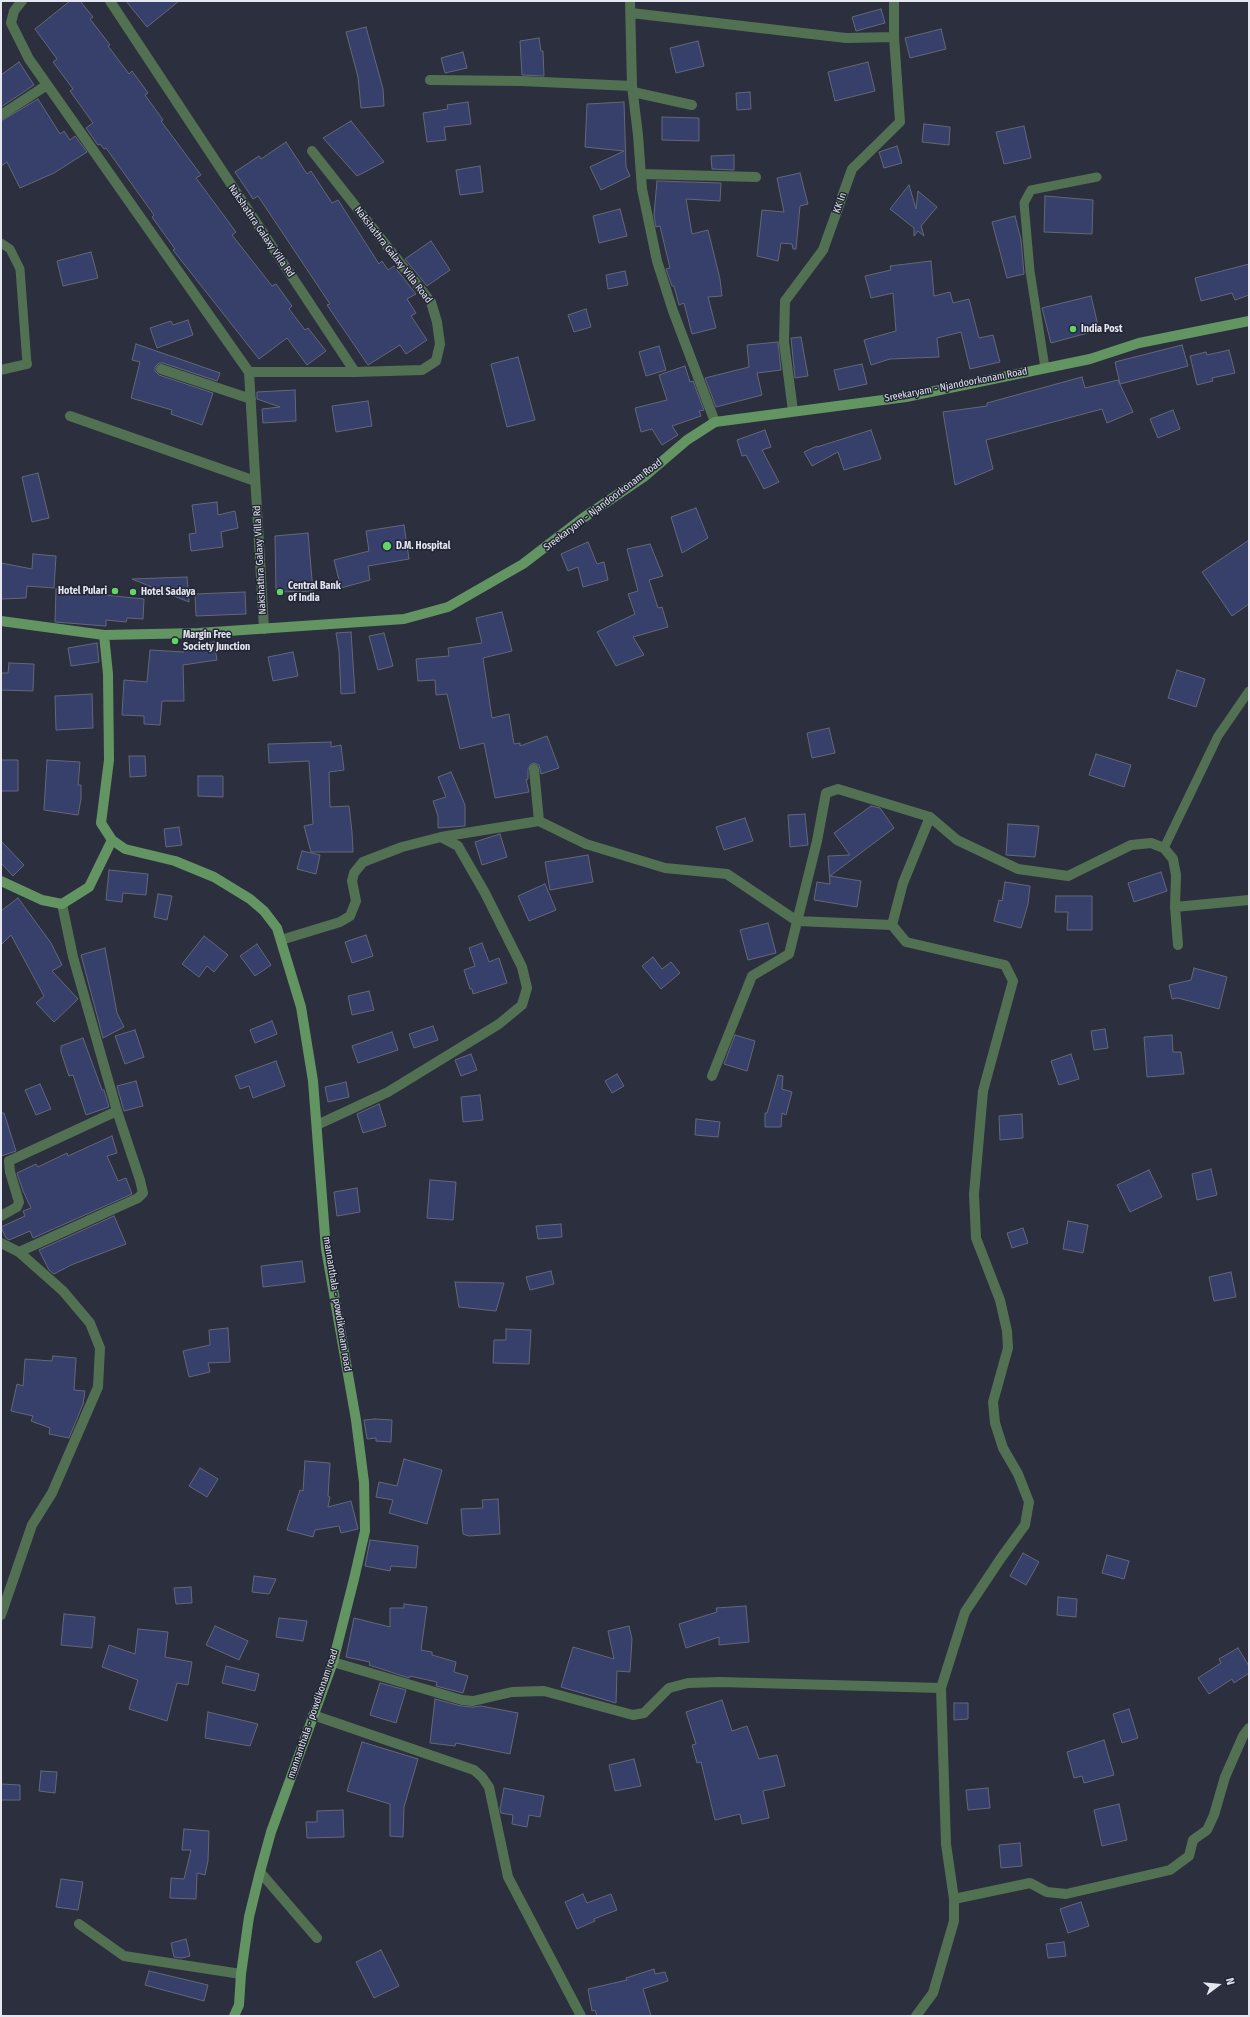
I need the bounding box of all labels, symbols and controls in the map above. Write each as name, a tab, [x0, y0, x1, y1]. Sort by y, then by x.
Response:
street label: Nakshathra Galaxy Villa Rd	[226, 182, 296, 280]
street label: KK ln	[831, 191, 849, 215]
street label: Nakshathra Galaxy Villa Road	[352, 204, 434, 306]
place label: India Post	[1081, 323, 1122, 335]
marker: India Post	[1068, 324, 1078, 334]
street label: Sreekaryam - Njandoorkonam Road	[884, 365, 1028, 405]
street label: Sreekaryam - Njandoorkonam Road	[541, 457, 665, 553]
street label: Nakshathra Galaxy Villa Rd	[251, 505, 269, 615]
marker: D.M. Hospital	[381, 540, 393, 552]
place label: D.M. Hospital	[396, 540, 450, 552]
place label: Central Bank of India	[288, 580, 341, 604]
place label: Hotel Pulari	[58, 585, 107, 597]
marker: Hotel Pulari	[110, 586, 120, 596]
place label: Hotel Sadaya	[141, 586, 196, 598]
marker: Hotel Sadaya	[128, 587, 138, 597]
marker: Central Bank of India	[275, 587, 285, 597]
place label: Margin Free Society Junction	[183, 629, 250, 652]
marker: Margin Free Society Junction	[170, 636, 180, 646]
street label: mannanthala - powdikonam road	[320, 1236, 354, 1372]
street label: mannanthala - powdikonam road	[285, 1648, 341, 1780]
north arrow	[1198, 1965, 1238, 2005]
text: N	[1223, 1977, 1237, 1987]

